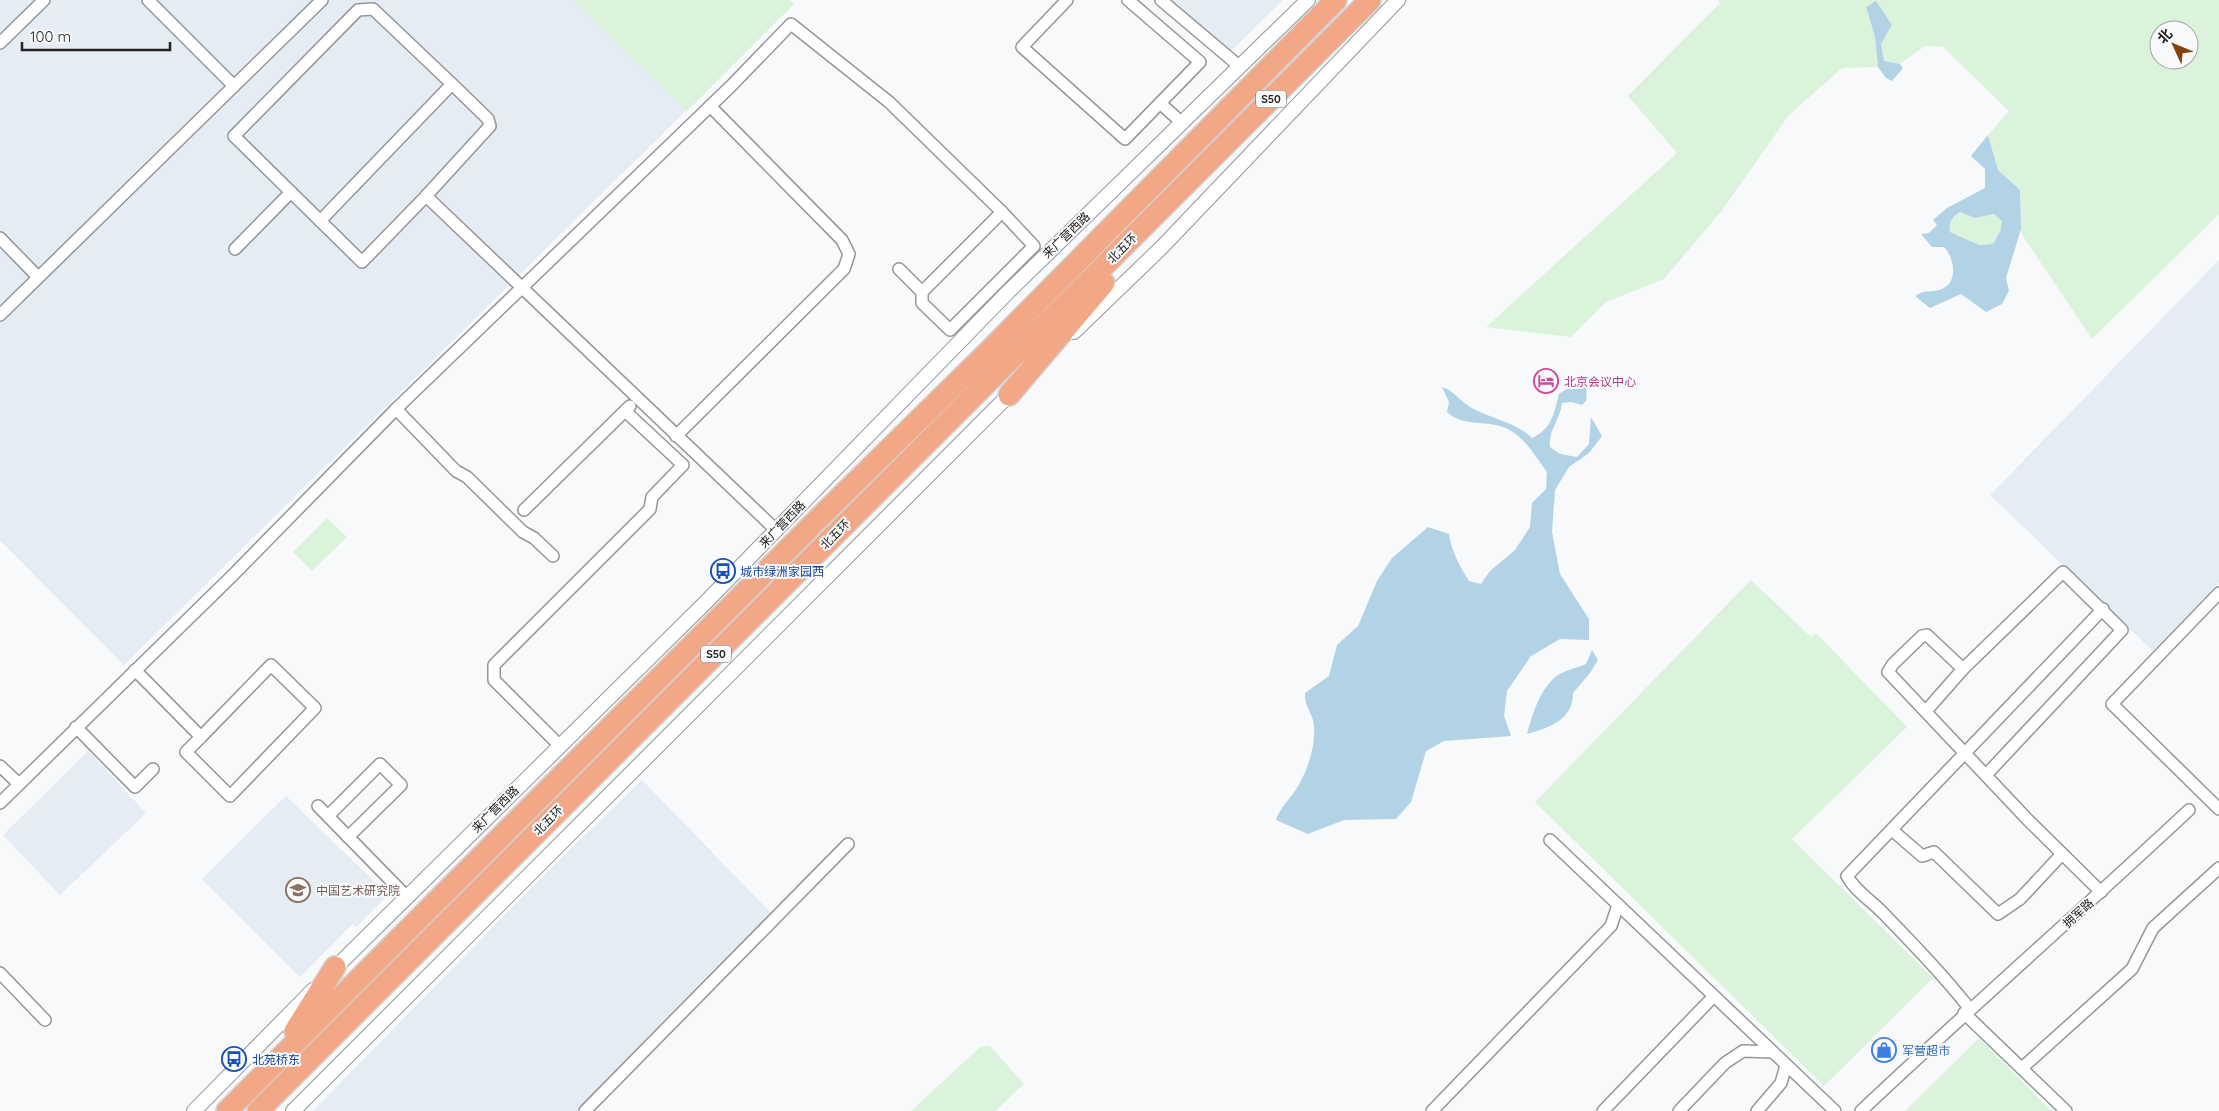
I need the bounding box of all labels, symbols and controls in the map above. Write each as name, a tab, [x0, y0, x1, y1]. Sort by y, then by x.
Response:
scale bar	[22, 20, 170, 52]
north arrow	[2149, 20, 2199, 70]
text: 北	[2153, 25, 2176, 47]
text: 100 m	[30, 27, 71, 46]
road number: S50	[1256, 90, 1286, 108]
street label: 来广营西路	[1039, 209, 1093, 261]
street label: 北五环	[1104, 230, 1140, 266]
hotel icon: 北京会议中心	[1533, 368, 1559, 394]
place label: 北京会议中心	[1564, 374, 1636, 389]
street label: 来广营西路	[756, 497, 808, 551]
street label: 北五环	[817, 516, 853, 552]
bus stop icon: 城市绿洲家园西	[710, 558, 736, 584]
place label: 城市绿洲家园西	[740, 564, 824, 579]
road number: S50	[701, 646, 731, 662]
street label: 来广营西路	[468, 782, 522, 836]
street label: 北五环	[530, 802, 566, 838]
school or university icon: 中国艺术研究院	[285, 877, 311, 903]
place label: 中国艺术研究院	[316, 883, 400, 898]
street label: 拥军路	[2060, 895, 2096, 931]
shop icon: 军营超市	[1871, 1037, 1897, 1063]
place label: 军营超市	[1902, 1043, 1950, 1058]
bus stop icon: 北苑桥东	[221, 1046, 247, 1072]
place label: 北苑桥东	[252, 1052, 300, 1067]

